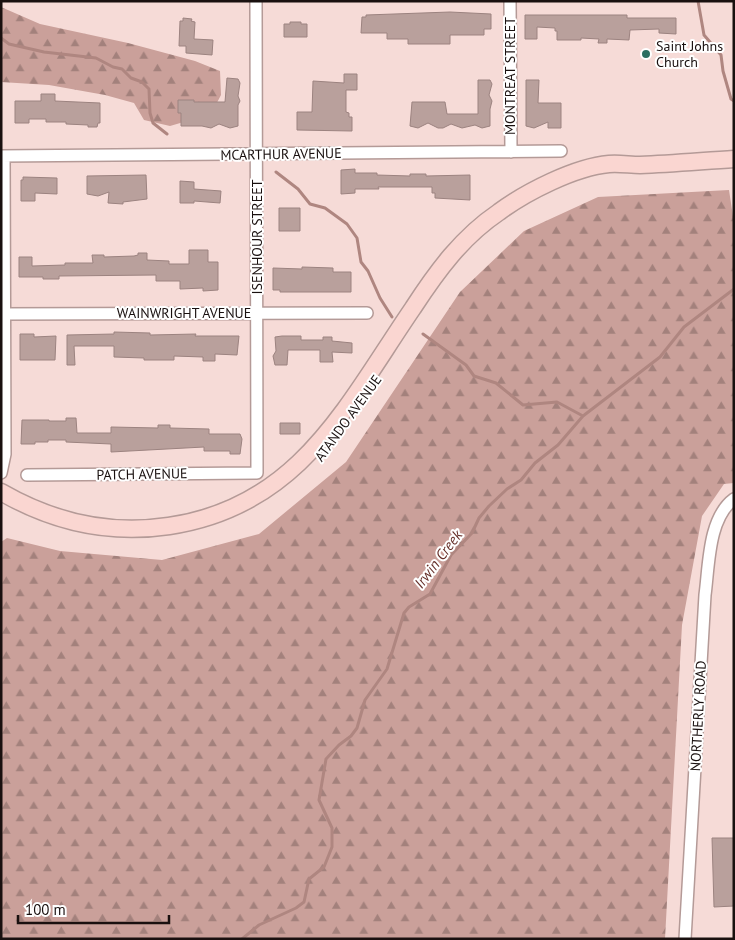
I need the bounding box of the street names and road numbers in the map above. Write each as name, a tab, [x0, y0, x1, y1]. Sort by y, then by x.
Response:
street label: MONTREAT STREET	[501, 17, 519, 135]
street label: MCARTHUR AVENUE	[220, 144, 342, 164]
street label: ISENHOUR STREET	[248, 179, 266, 294]
street label: WAINWRIGHT AVENUE	[117, 304, 251, 322]
street label: ATANDO AVENUE	[311, 371, 385, 465]
street label: PATCH AVENUE	[96, 464, 188, 484]
street label: NORTHERLY ROAD	[686, 660, 710, 772]

